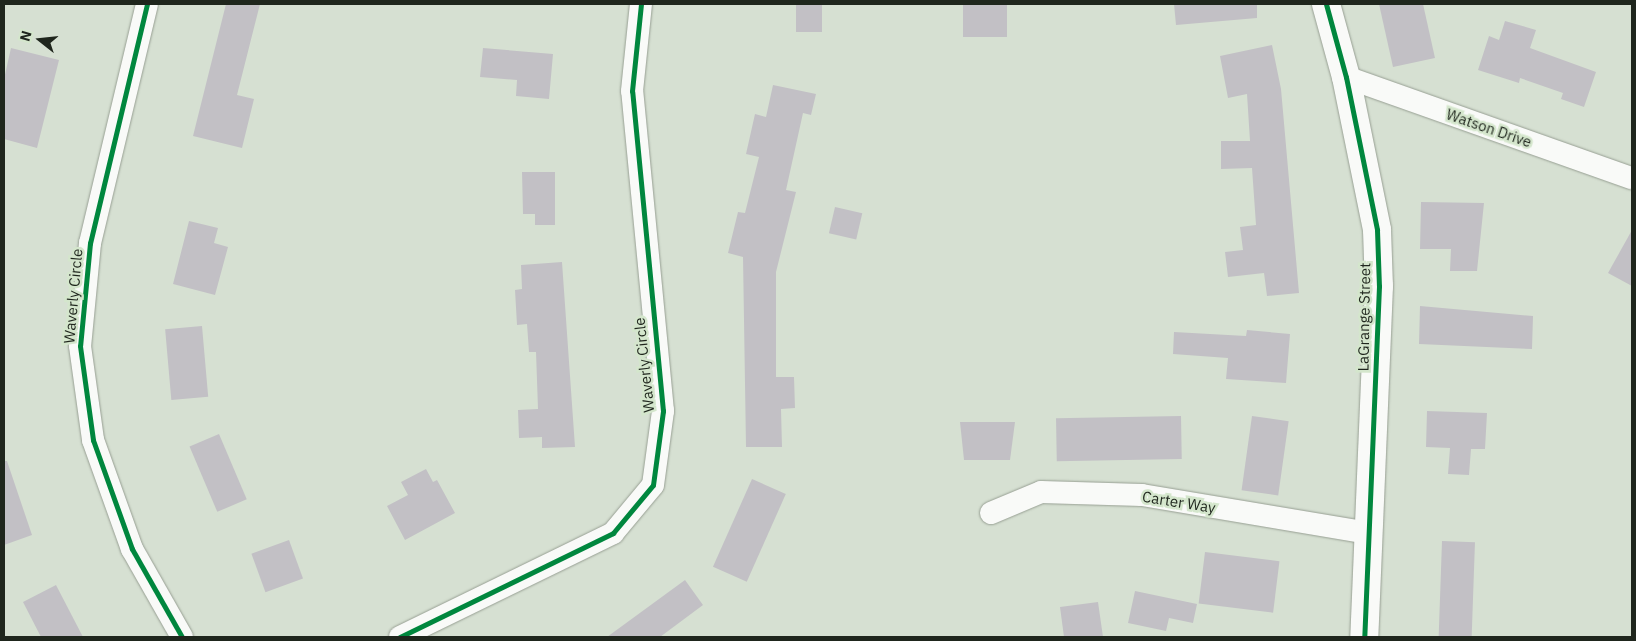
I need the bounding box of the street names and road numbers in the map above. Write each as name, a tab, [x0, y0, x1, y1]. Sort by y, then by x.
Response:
street label: Watson Drive	[1444, 105, 1534, 151]
street label: Waverly Circle	[60, 248, 86, 344]
street label: LaGrange Street	[1354, 263, 1374, 371]
street label: Waverly Circle	[630, 317, 658, 413]
street label: Carter Way	[1141, 487, 1217, 517]

